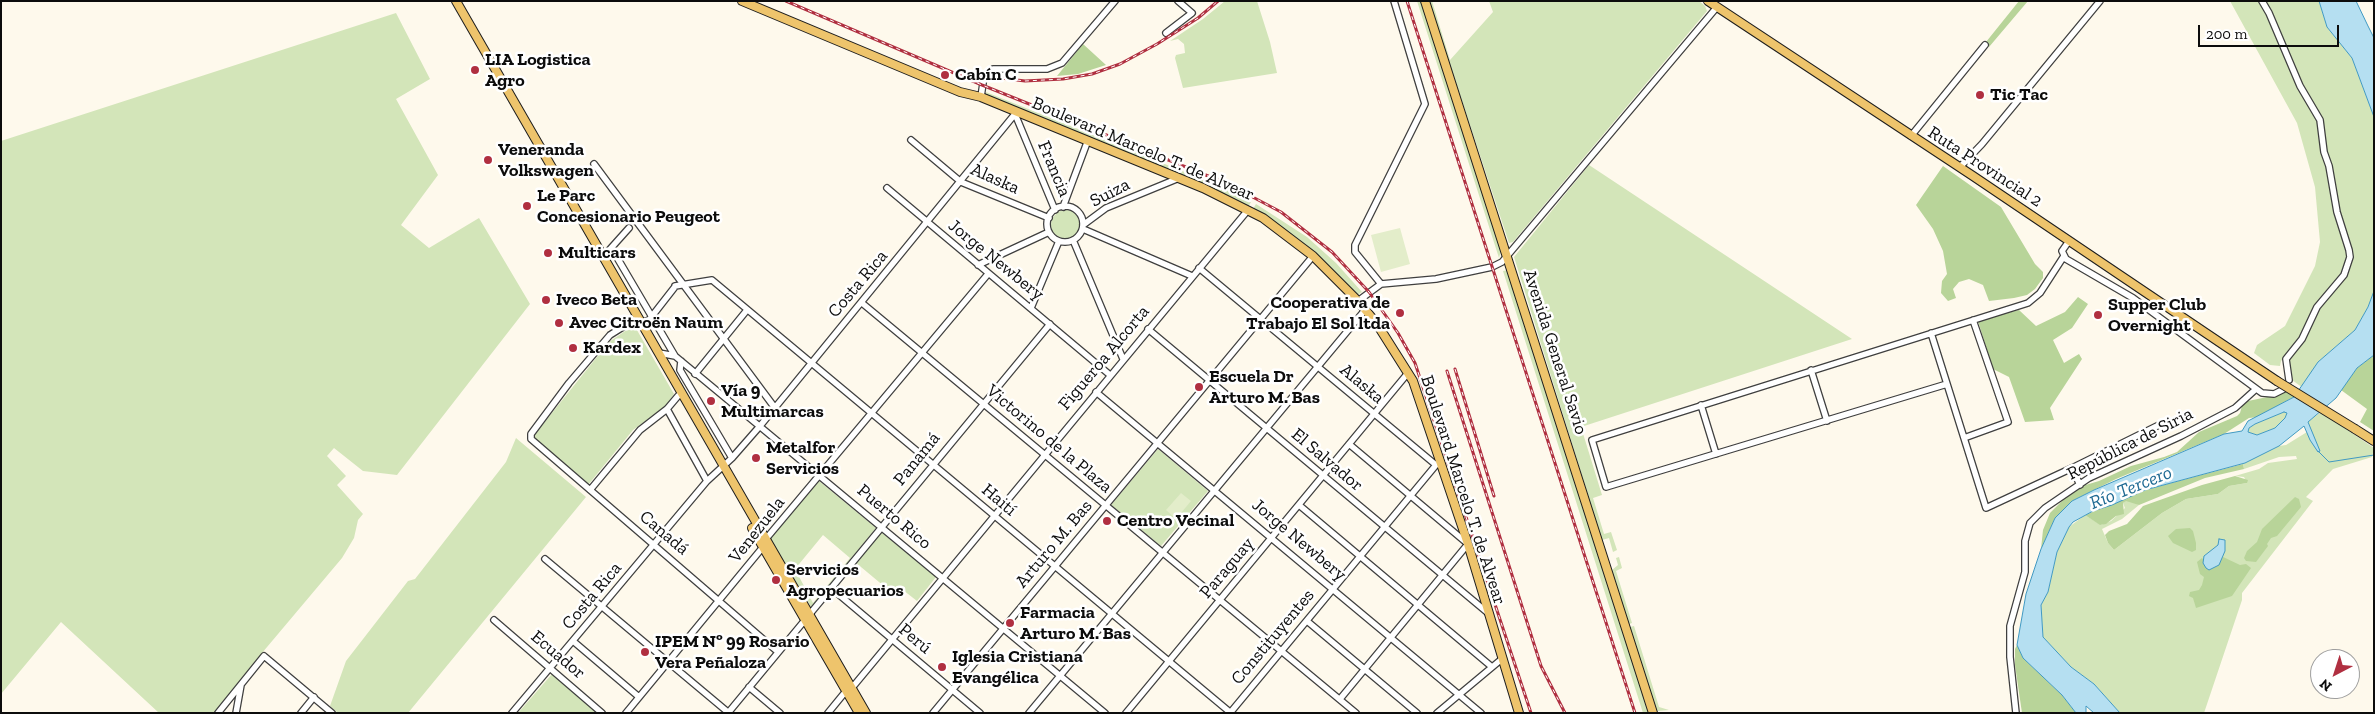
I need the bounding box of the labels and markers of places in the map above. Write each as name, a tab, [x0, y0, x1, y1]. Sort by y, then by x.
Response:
place label: LIA Logistica Agro	[485, 49, 591, 92]
marker: LIA Logistica Agro	[469, 64, 481, 76]
place label: Cabín C	[955, 64, 1017, 86]
marker: Cabín C	[939, 69, 951, 81]
place label: Tic Tac	[1990, 84, 2048, 106]
marker: Tic Tac	[1974, 89, 1986, 101]
place label: Veneranda Volkswagen	[498, 139, 594, 182]
marker: Veneranda Volkswagen	[482, 154, 494, 166]
place label: Le Parc Concesionario Peugeot	[537, 185, 720, 228]
marker: Le Parc Concesionario Peugeot	[521, 200, 533, 212]
place label: Multicars	[558, 242, 636, 264]
marker: Multicars	[542, 247, 554, 259]
place label: Iveco Beta	[556, 289, 637, 311]
place label: Cooperativa de Trabajo El Sol ltda	[1246, 292, 1390, 334]
marker: Iveco Beta	[540, 294, 552, 306]
place label: Supper Club Overnight	[2108, 294, 2206, 336]
marker: Cooperativa de Trabajo El Sol ltda	[1394, 307, 1406, 319]
marker: Supper Club Overnight	[2092, 309, 2104, 321]
place label: Avec Citroën Naum	[569, 312, 723, 334]
marker: Avec Citroën Naum	[553, 317, 565, 329]
place label: Kardex	[583, 337, 641, 359]
marker: Kardex	[567, 342, 579, 354]
place label: Escuela Dr Arturo M. Bas	[1209, 366, 1320, 408]
place label: Vía 9 Multimarcas	[721, 380, 824, 422]
marker: Escuela Dr Arturo M. Bas	[1193, 381, 1205, 393]
marker: Vía 9 Multimarcas	[705, 395, 717, 407]
place label: Metalfor Servicios	[766, 437, 839, 479]
marker: Metalfor Servicios	[750, 452, 762, 464]
place label: Centro Vecinal	[1117, 510, 1234, 532]
marker: Centro Vecinal	[1101, 515, 1113, 527]
place label: Servicios Agropecuarios	[786, 559, 904, 602]
marker: Servicios Agropecuarios	[770, 574, 782, 586]
place label: Farmacia Arturo M. Bas	[1020, 602, 1131, 644]
marker: Farmacia Arturo M. Bas	[1004, 617, 1016, 629]
place label: IPEM Nº 99 Rosario Vera Peñaloza	[655, 631, 810, 674]
marker: IPEM Nº 99 Rosario Vera Peñaloza	[639, 646, 651, 658]
place label: Iglesia Cristiana Evangélica	[952, 646, 1083, 689]
marker: Iglesia Cristiana Evangélica	[936, 661, 948, 673]

